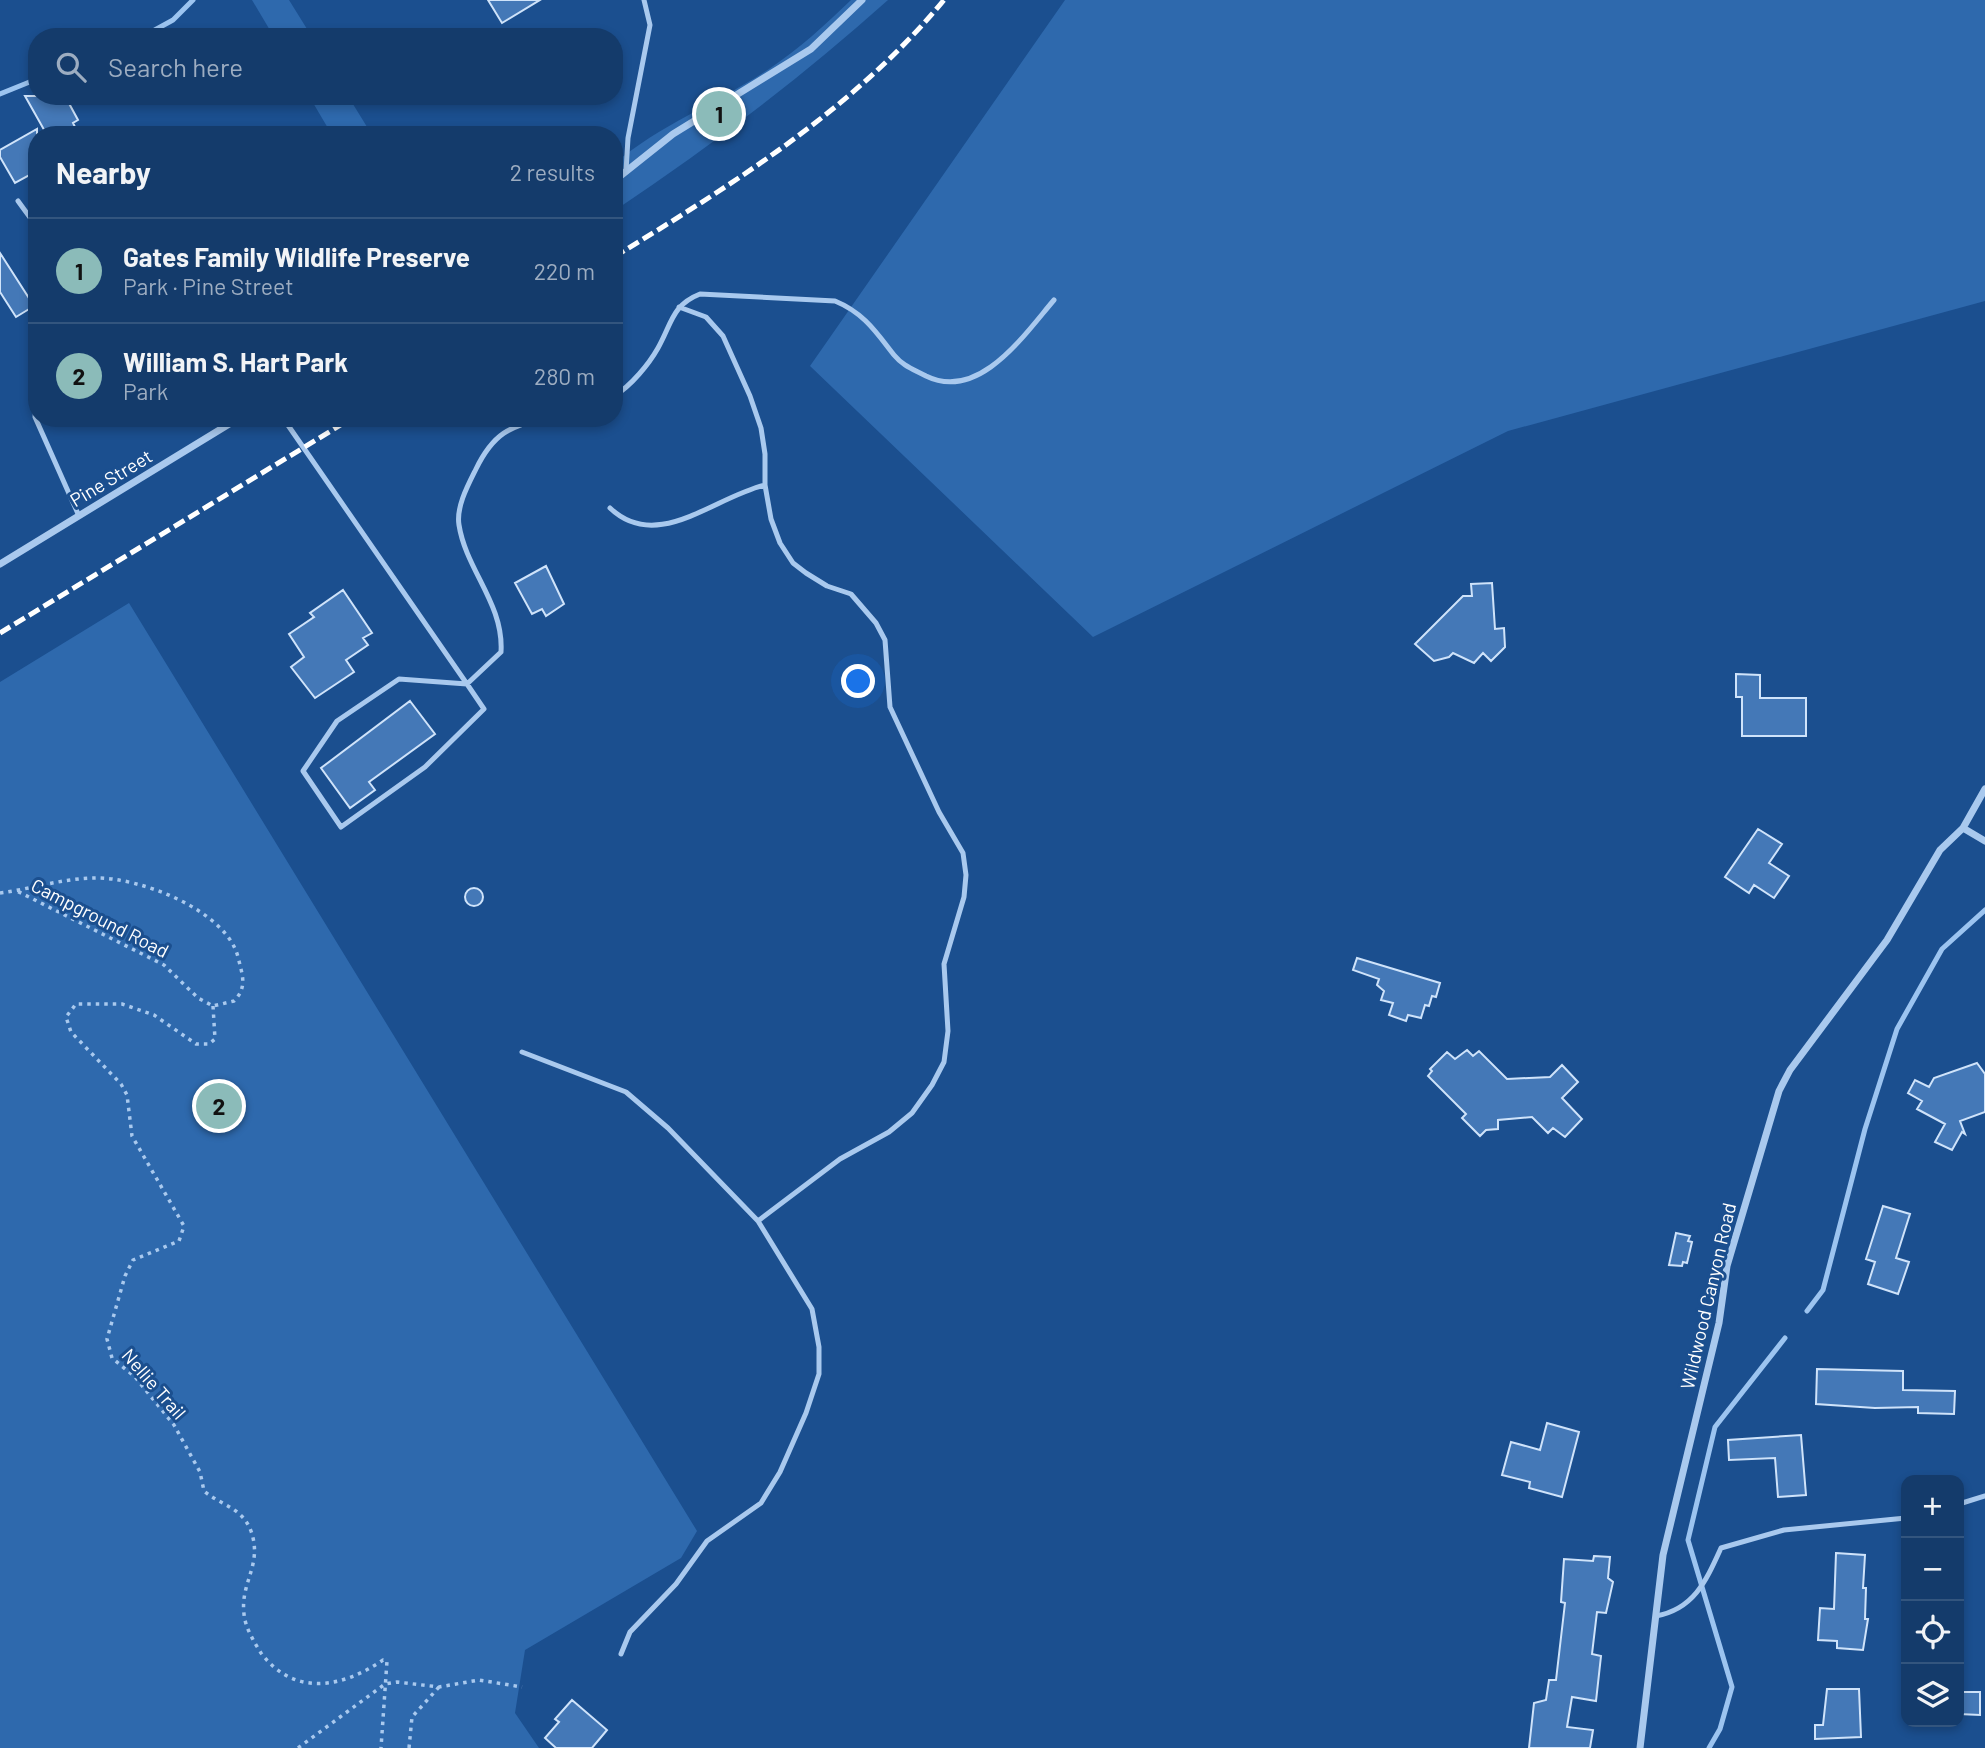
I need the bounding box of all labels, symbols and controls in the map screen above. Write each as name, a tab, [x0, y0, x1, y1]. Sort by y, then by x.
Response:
search box	[28, 28, 623, 105]
icon: search	[52, 48, 90, 86]
text: Search here	[108, 51, 243, 82]
pin: 1	[696, 88, 742, 140]
text: Nearby	[56, 154, 151, 190]
text: 2 results	[510, 158, 595, 186]
text: Gates Family Wildlife Preserve	[123, 241, 470, 272]
text: 1	[75, 257, 83, 285]
text: 220 m	[534, 257, 595, 285]
text: Park · Pine Street	[123, 272, 294, 300]
text: William S. Hart Park	[123, 346, 348, 377]
text: 2	[73, 362, 85, 390]
text: 280 m	[534, 362, 595, 390]
text: Park	[123, 377, 168, 405]
street label: Pine Street	[65, 444, 156, 511]
your location	[841, 664, 875, 698]
street label: Campground Road	[28, 873, 173, 962]
pin: 2	[196, 1080, 242, 1132]
street label: Wildwood Canyon Road	[1675, 1200, 1740, 1391]
street label: Nellie Trail	[117, 1344, 191, 1424]
map controls	[1901, 1475, 1964, 1727]
button: +	[1901, 1475, 1964, 1538]
button: −	[1901, 1538, 1964, 1601]
button: locate	[1901, 1601, 1964, 1664]
button: layers	[1901, 1664, 1964, 1727]

